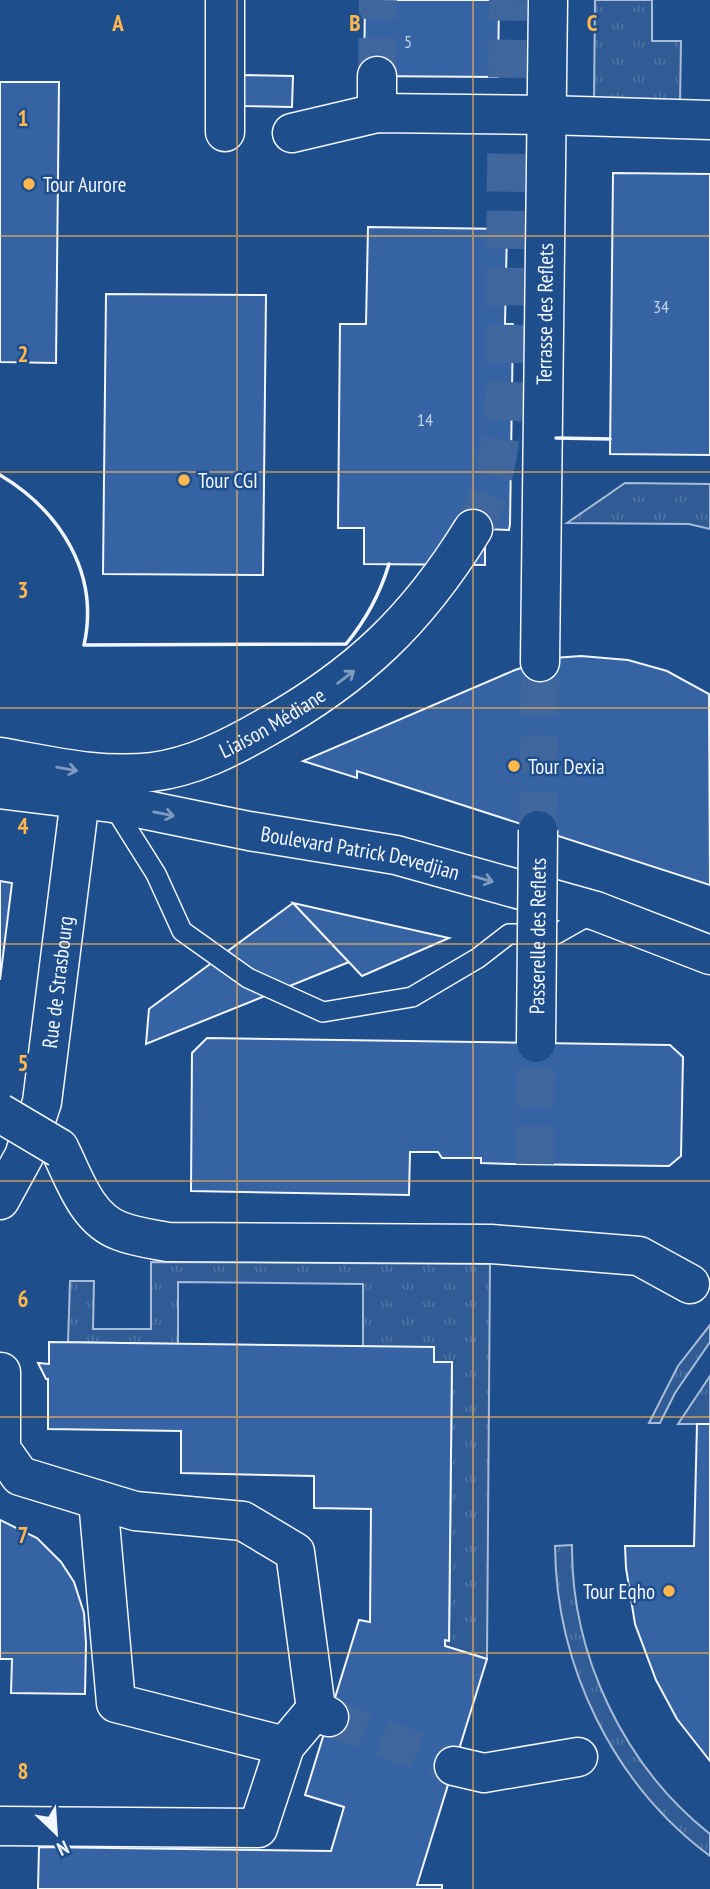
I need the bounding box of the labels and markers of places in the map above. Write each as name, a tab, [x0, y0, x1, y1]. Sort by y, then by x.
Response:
place label: Tour Aurore	[43, 171, 126, 198]
marker: Tour Aurore	[21, 176, 37, 192]
place label: Tour CGI	[198, 467, 258, 494]
marker: Tour CGI	[176, 472, 192, 488]
place label: Tour Dexia	[528, 753, 605, 780]
marker: Tour Dexia	[506, 758, 522, 774]
place label: Tour Eqho	[583, 1578, 655, 1605]
marker: Tour Eqho	[661, 1583, 677, 1599]

